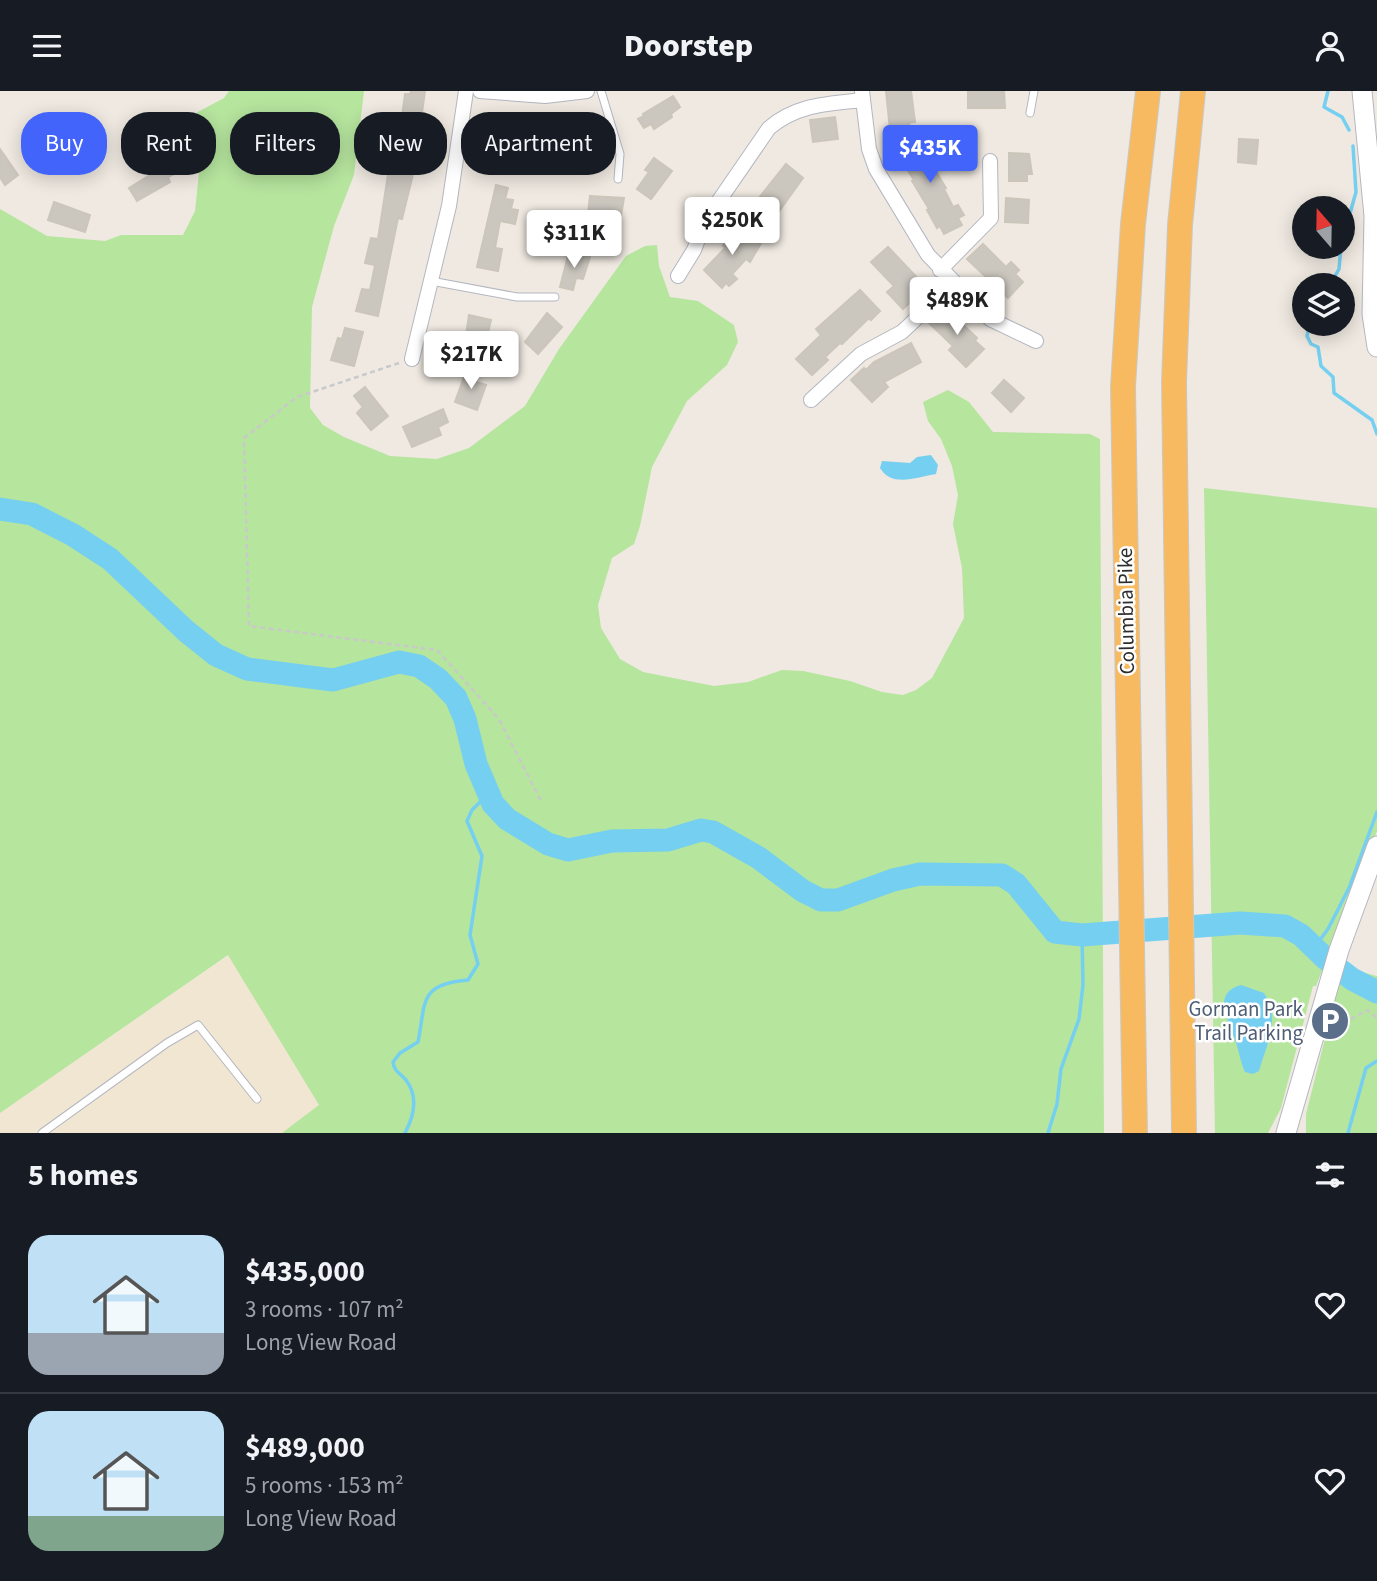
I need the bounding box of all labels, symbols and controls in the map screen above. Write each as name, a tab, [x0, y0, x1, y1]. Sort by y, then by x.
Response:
text: Doorstep	[624, 23, 753, 69]
icon: menu	[28, 27, 66, 65]
icon: person	[1311, 27, 1349, 65]
chip: Buy	[21, 112, 107, 175]
chip: Rent	[121, 112, 216, 175]
chip: Filters	[230, 112, 340, 175]
chip: New	[354, 112, 447, 175]
chip: Apartment	[461, 112, 616, 175]
pin: $435K	[881, 125, 979, 185]
text: $435K	[899, 131, 961, 164]
north arrow	[1292, 196, 1354, 259]
map controls	[1292, 196, 1355, 336]
pin: $250K	[683, 197, 781, 257]
text: $250K	[701, 203, 763, 236]
pin: $311K	[525, 211, 623, 270]
text: $311K	[543, 216, 605, 249]
button: layers	[1292, 273, 1355, 336]
pin: $489K	[908, 278, 1006, 337]
text: $489K	[926, 283, 988, 316]
pin: $217K	[422, 331, 520, 391]
text: $217K	[440, 337, 502, 370]
street label: Columbia Pike	[1110, 547, 1142, 675]
place label: Gorman Park Trail Parking	[1188, 994, 1304, 1048]
parking icon: Gorman Park Trail Parking	[1309, 1000, 1351, 1042]
text: 5 homes	[28, 1154, 138, 1197]
icon: filters	[1311, 1156, 1349, 1194]
text: $435,000	[245, 1250, 365, 1293]
icon: home	[84, 1263, 168, 1347]
icon: heart	[1311, 1286, 1349, 1324]
text: 3 rooms · 107 m²	[245, 1293, 404, 1326]
text: Long View Road	[245, 1326, 397, 1359]
text: $489,000	[245, 1426, 365, 1469]
icon: home	[84, 1439, 168, 1523]
icon: heart	[1311, 1462, 1349, 1500]
text: 5 rooms · 153 m²	[245, 1469, 404, 1502]
text: Long View Road	[245, 1502, 397, 1535]

